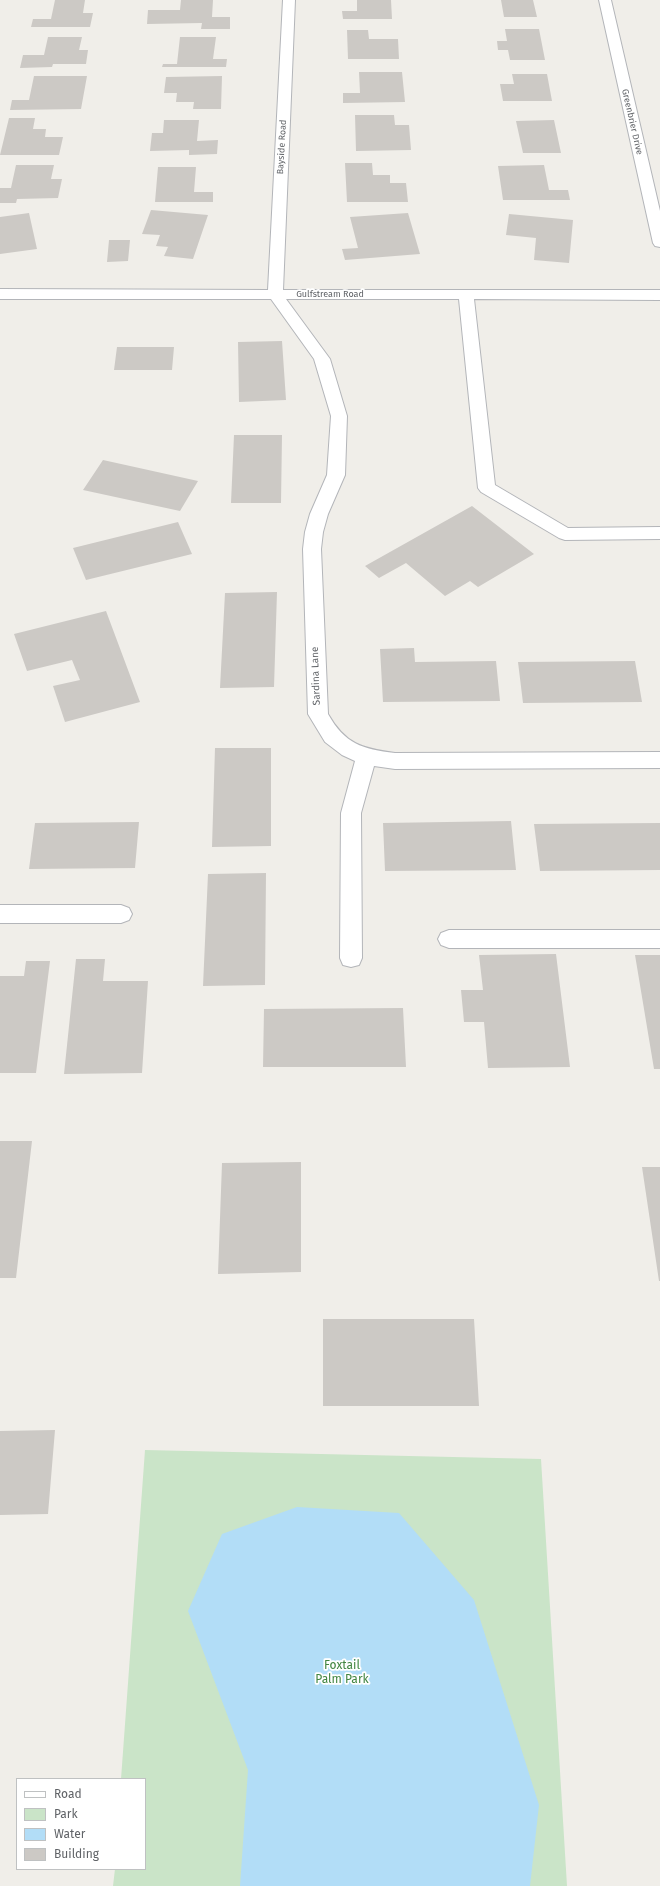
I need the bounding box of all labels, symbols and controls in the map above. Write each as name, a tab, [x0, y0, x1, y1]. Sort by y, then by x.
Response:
street label: Greenbrier Drive	[619, 88, 645, 156]
street label: Bayside Road	[275, 119, 289, 175]
street label: Gulfstream Road	[296, 289, 364, 299]
street label: Sardina Lane	[309, 646, 323, 706]
park label: Foxtail Palm Park	[315, 1659, 369, 1687]
legend	[16, 1778, 146, 1870]
text: Road	[54, 1787, 82, 1801]
text: Park	[54, 1807, 78, 1821]
text: Water	[54, 1827, 85, 1841]
text: Building	[54, 1847, 99, 1861]

